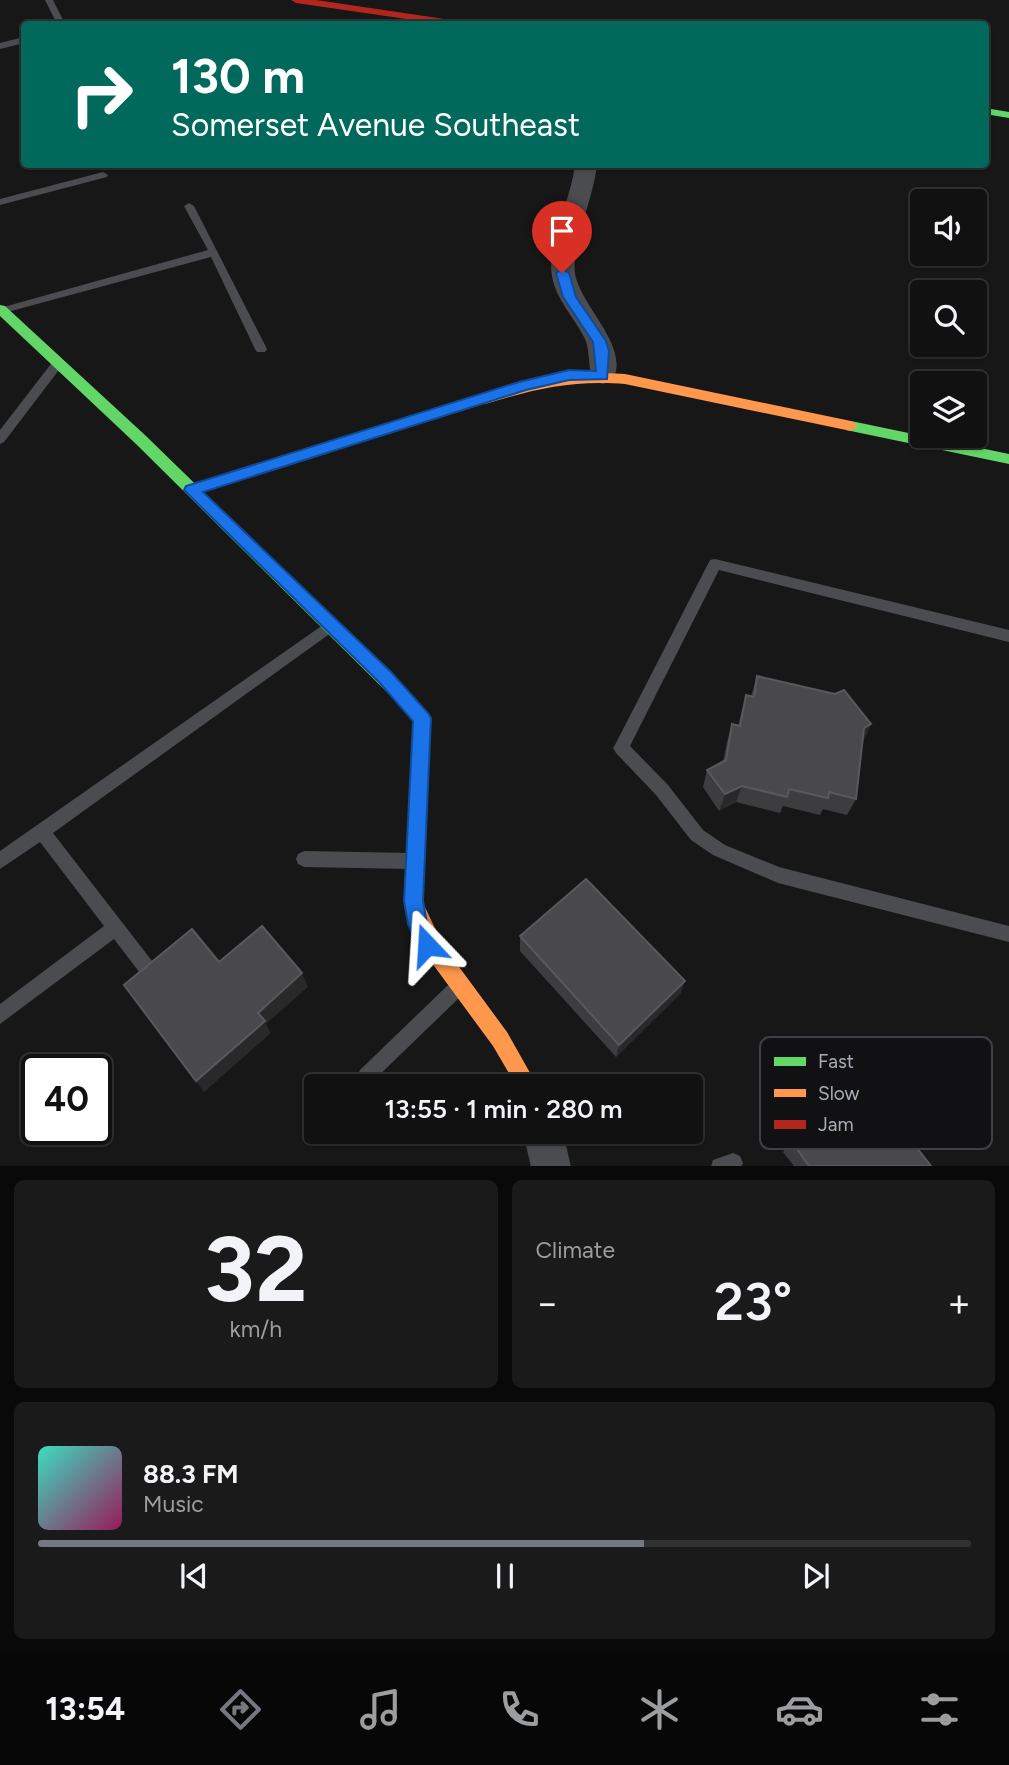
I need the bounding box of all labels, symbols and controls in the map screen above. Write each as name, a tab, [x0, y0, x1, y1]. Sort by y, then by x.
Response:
text: 130 m	[171, 46, 305, 105]
icon: right	[56, 49, 147, 140]
text: Somerset Avenue Southeast	[171, 106, 580, 144]
map controls	[910, 189, 987, 448]
button: sound	[910, 189, 987, 266]
pin	[532, 201, 592, 273]
icon: arrive	[543, 212, 581, 250]
button: search	[910, 280, 987, 357]
button: layers	[910, 371, 987, 448]
position arrow	[390, 908, 464, 982]
legend	[760, 1037, 992, 1149]
text: Fast	[818, 1050, 854, 1073]
speed limit sign: 40	[21, 1054, 112, 1145]
text: Slow	[818, 1082, 860, 1105]
text: 13:55 · 1 min · 280 m	[384, 1093, 623, 1125]
text: Jam	[818, 1113, 854, 1136]
text: 32	[204, 1215, 307, 1324]
text: Climate	[536, 1236, 615, 1264]
text: 23°	[714, 1271, 792, 1333]
text: −	[536, 1280, 559, 1326]
text: +	[947, 1280, 971, 1326]
text: km/h	[229, 1315, 282, 1343]
text: 88.3 FM	[143, 1458, 239, 1490]
text: Music	[143, 1490, 204, 1518]
icon: previous	[175, 1557, 213, 1595]
icon: pause	[486, 1557, 524, 1595]
icon: next	[797, 1557, 835, 1595]
icon: directions	[216, 1685, 265, 1734]
icon: music	[356, 1685, 405, 1734]
icon: phone	[495, 1685, 544, 1734]
icon: climate	[635, 1685, 684, 1734]
icon: car	[775, 1685, 824, 1734]
icon: filters	[915, 1685, 964, 1734]
text: 13:54	[45, 1690, 125, 1728]

